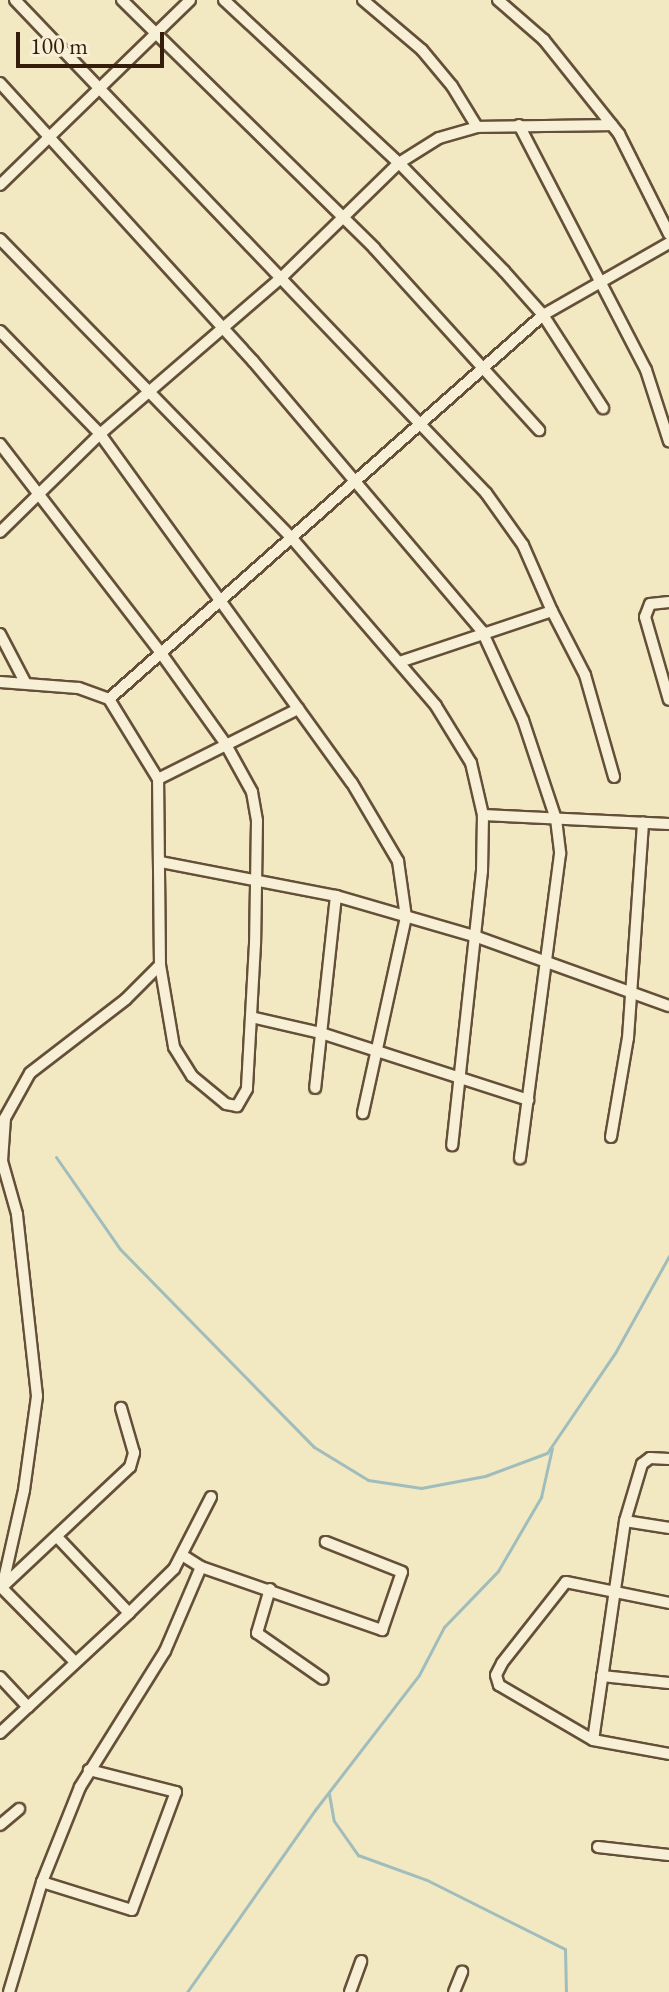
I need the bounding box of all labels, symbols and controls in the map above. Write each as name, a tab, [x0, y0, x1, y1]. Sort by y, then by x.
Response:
scale bar	[20, 16, 168, 66]
text: 100 m	[30, 30, 88, 61]

